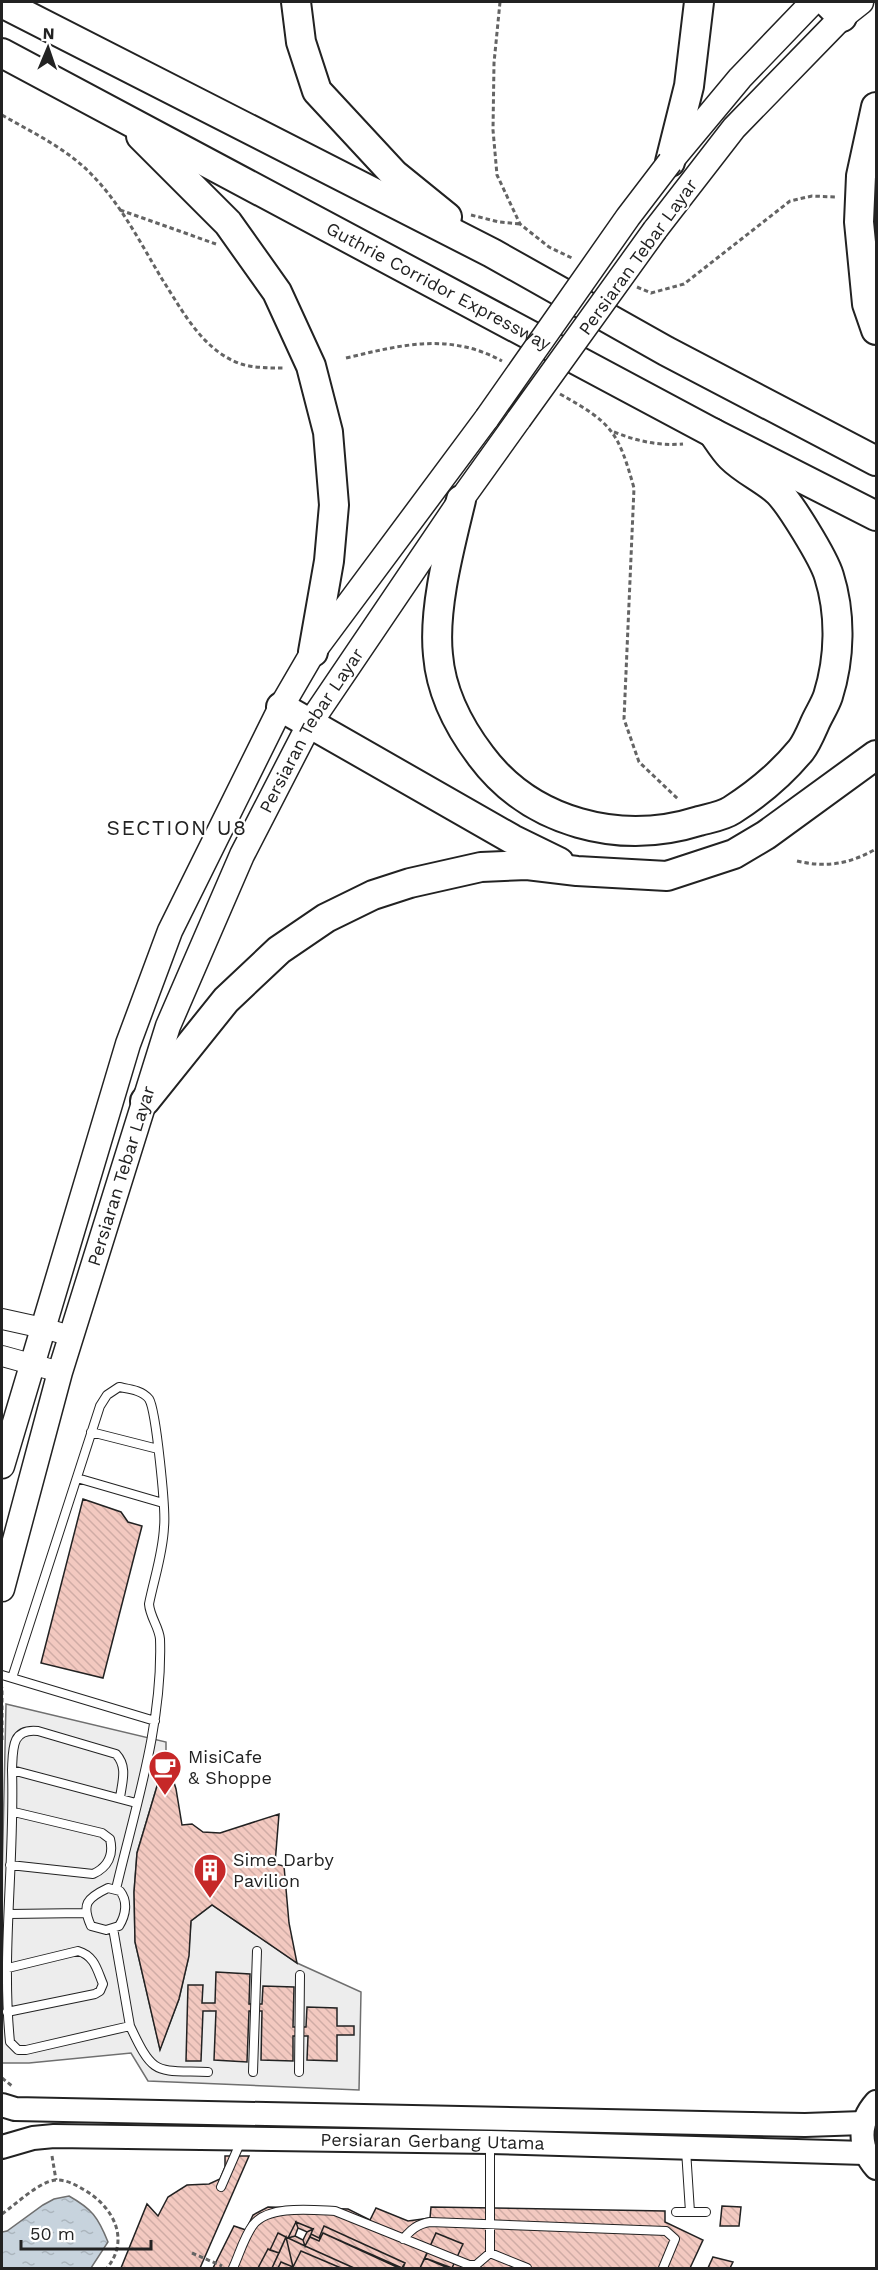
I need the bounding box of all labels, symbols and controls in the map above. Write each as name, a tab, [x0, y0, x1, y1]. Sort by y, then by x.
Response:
north arrow	[18, 18, 78, 78]
text: N	[42, 24, 55, 43]
street label: Persiaran Tebar Layar	[574, 175, 701, 339]
street label: Guthrie Corridor Expressway	[323, 217, 555, 355]
street label: Persiaran Tebar Layar	[255, 644, 368, 816]
district label: SECTION U8	[107, 815, 247, 840]
street label: Persiaran Tebar Layar	[83, 1083, 159, 1269]
place label: MisiCafe & Shoppe	[188, 1746, 272, 1788]
cafe icon: MisiCafe & Shoppe	[147, 1749, 183, 1796]
place label: Sime Darby Pavilion	[233, 1849, 334, 1891]
building icon: Sime Darby Pavilion	[192, 1852, 228, 1899]
street label: Persiaran Gerbang Utama	[320, 2129, 545, 2154]
scale bar	[21, 2213, 152, 2251]
text: 50 m	[30, 2223, 75, 2244]

